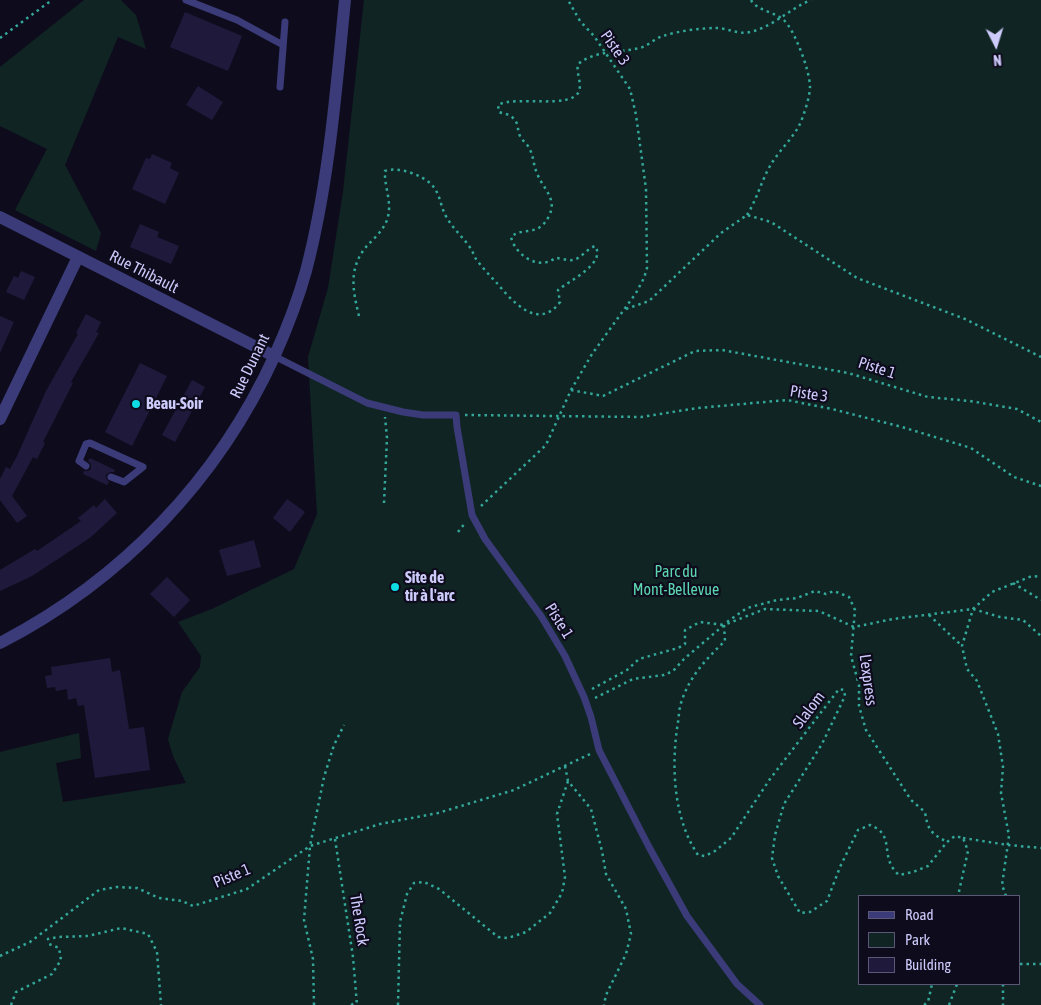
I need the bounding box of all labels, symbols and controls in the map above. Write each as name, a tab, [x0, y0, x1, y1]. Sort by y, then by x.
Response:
north arrow	[971, 20, 1021, 70]
street label: Piste 3	[596, 27, 634, 69]
text: N	[993, 52, 1002, 68]
street label: Rue Thibault	[106, 246, 182, 298]
street label: Rue Dunant	[226, 331, 274, 401]
street label: Piste 1	[856, 353, 898, 383]
street label: Piste 3	[789, 382, 829, 406]
place label: Beau-Soir	[146, 394, 203, 414]
marker: Beau-Soir	[130, 398, 142, 410]
park label: Parc du Mont-Bellevue	[633, 562, 719, 600]
place label: Site de tir à l'arc	[405, 568, 455, 606]
marker: Site de tir à l'arc	[389, 581, 401, 593]
street label: Piste 1	[541, 600, 577, 642]
street label: L'express	[855, 653, 881, 707]
street label: Slalom	[789, 688, 829, 732]
street label: Piste 1	[211, 860, 253, 892]
street label: The Rock	[345, 893, 373, 947]
legend	[858, 895, 1021, 985]
text: Road	[905, 906, 934, 923]
text: Park	[905, 931, 930, 948]
text: Building	[905, 956, 951, 973]

